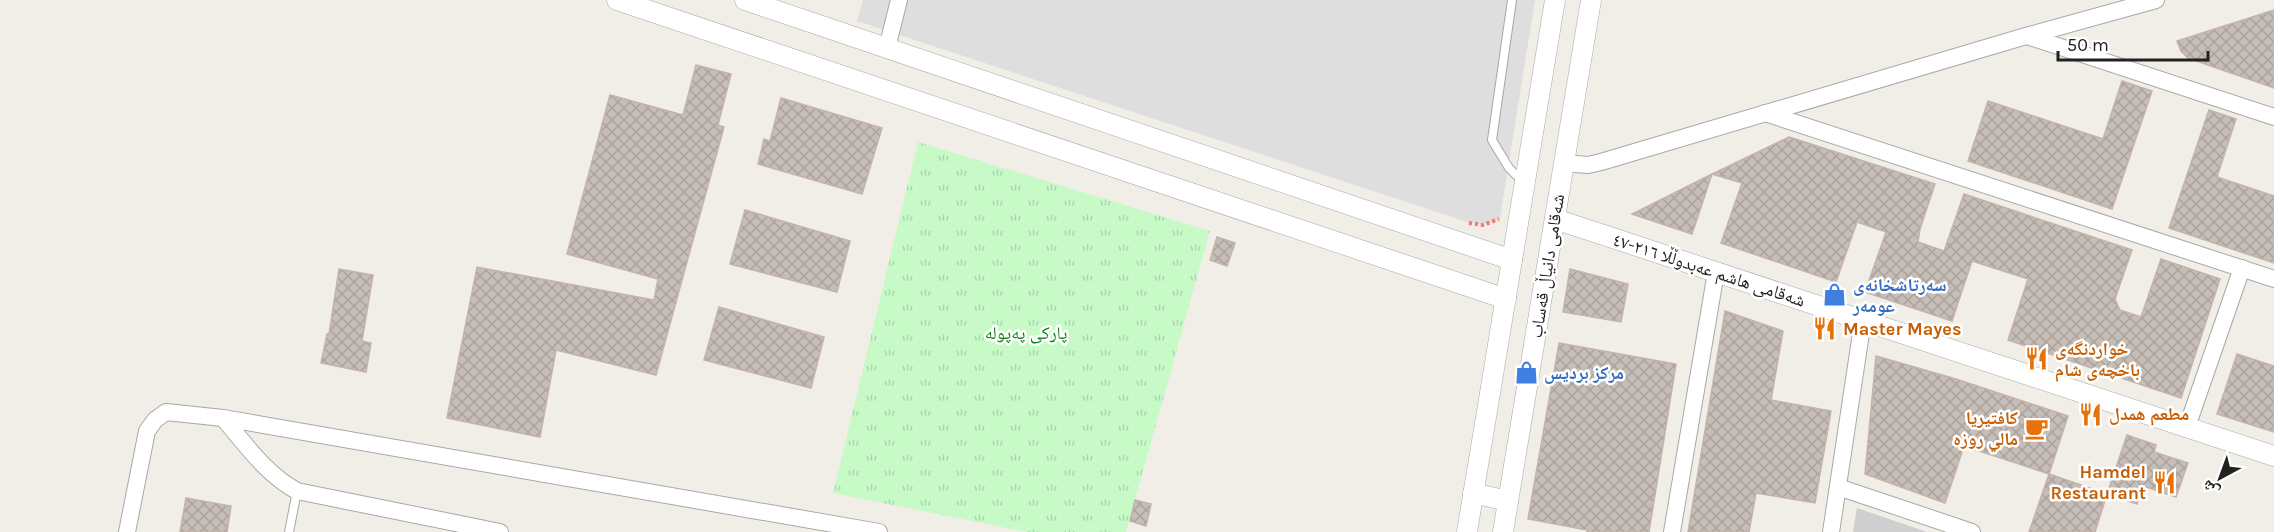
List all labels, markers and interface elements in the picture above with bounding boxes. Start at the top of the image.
scale bar [2058,24,2208,62]
text: 50 m [2067,34,2109,56]
street label: شەقامی دانیاڵ قەساب [1525,192,1569,340]
street label: شەقامی هاشم عەبدوڵڵا ٢١٦-٤٧ [1610,228,1808,312]
place label: سەرتاشخانەی عومەر [1852,274,1947,317]
shop icon: سەرتاشخانەی عومەر [1822,282,1848,308]
restaurant icon: Master Mayes [1812,316,1838,342]
place label: Master Mayes [1843,318,1961,340]
park label: پارکی پەپولە [985,322,1067,344]
place label: خواردنگەی باخچەی شام [2055,338,2140,382]
restaurant icon: خواردنگەی باخچەی شام [2024,346,2050,372]
shop icon: مرکز بردیس [1513,360,1539,386]
place label: مرکز بردیس [1544,362,1624,384]
restaurant icon: مطعم همدل [2078,401,2104,427]
place label: مطعم همدل [2109,403,2189,426]
place label: كافتيريا مالي روزه [1953,407,2018,453]
cafe icon: كافتيريا مالي روزه [2023,415,2049,441]
north arrow [2190,448,2250,508]
place label: Hamdel Restaurant [2051,461,2146,504]
restaurant icon: Hamdel Restaurant [2151,469,2177,495]
text: ش [2198,476,2223,502]

